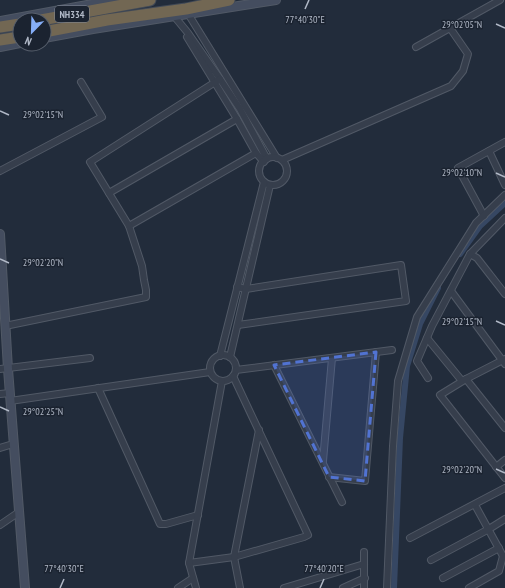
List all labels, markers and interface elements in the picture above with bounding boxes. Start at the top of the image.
road number: NH334 [55,6,89,22]
north arrow [12,12,52,52]
text: 77°40'30"E [285,13,325,26]
text: 29°02'05"N [442,18,482,31]
text: N [23,34,34,49]
text: 29°02'15"N [23,108,63,121]
text: 29°02'10"N [442,166,482,179]
text: 29°02'20"N [23,256,63,269]
text: 29°02'15"N [442,315,482,328]
text: 29°02'25"N [23,405,63,418]
text: 29°02'20"N [442,463,482,476]
text: 77°40'30"E [44,562,84,575]
text: 77°40'20"E [304,562,344,575]

